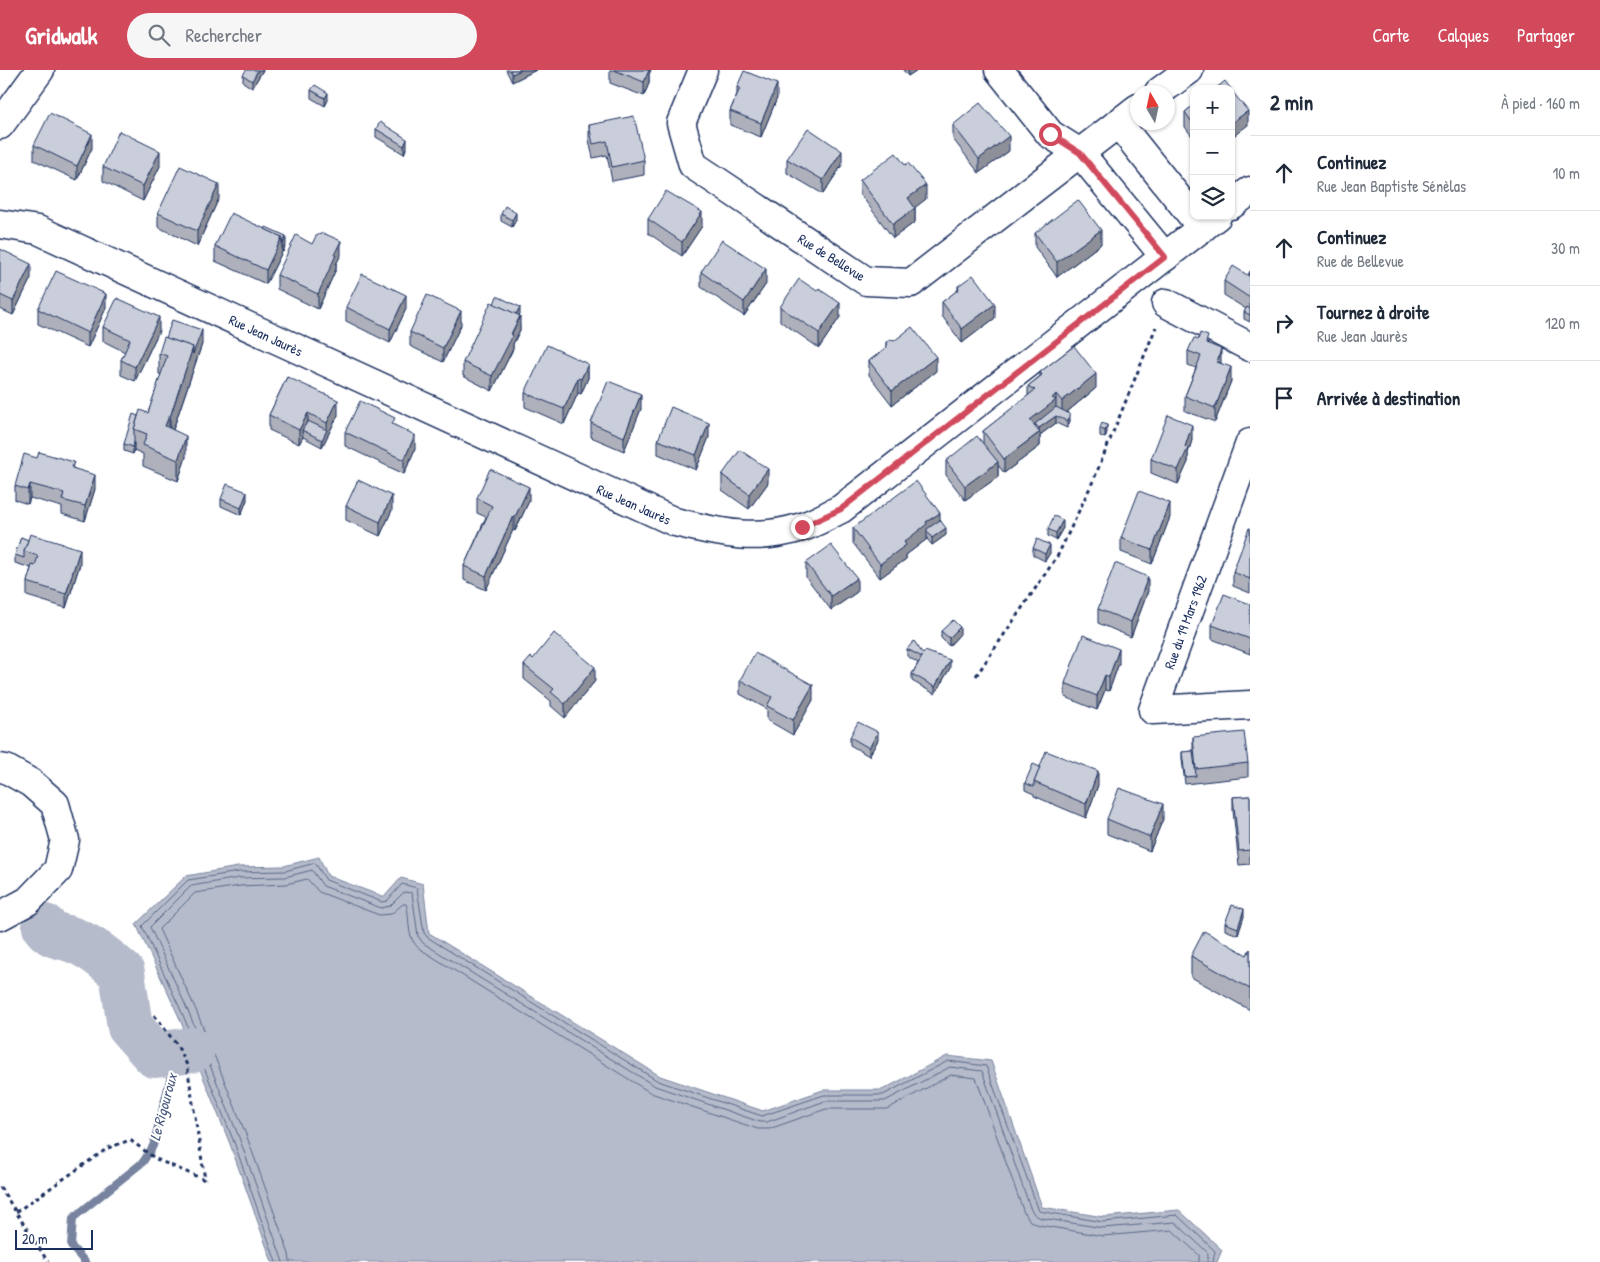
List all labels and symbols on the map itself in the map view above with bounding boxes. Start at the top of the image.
north arrow [1130,85,1175,130]
route start [1039,123,1062,146]
street label: Rue de Bellevue [795,229,870,285]
street label: Rue Jean Jaurès [226,310,306,360]
street label: Rue Jean Jaurès [594,479,674,529]
route end [791,516,814,539]
street label: Rue du 19 Mars 1962 [1159,572,1211,672]
water label: Le Rigouroux [144,1070,182,1143]
scale bar [15,1227,92,1250]

